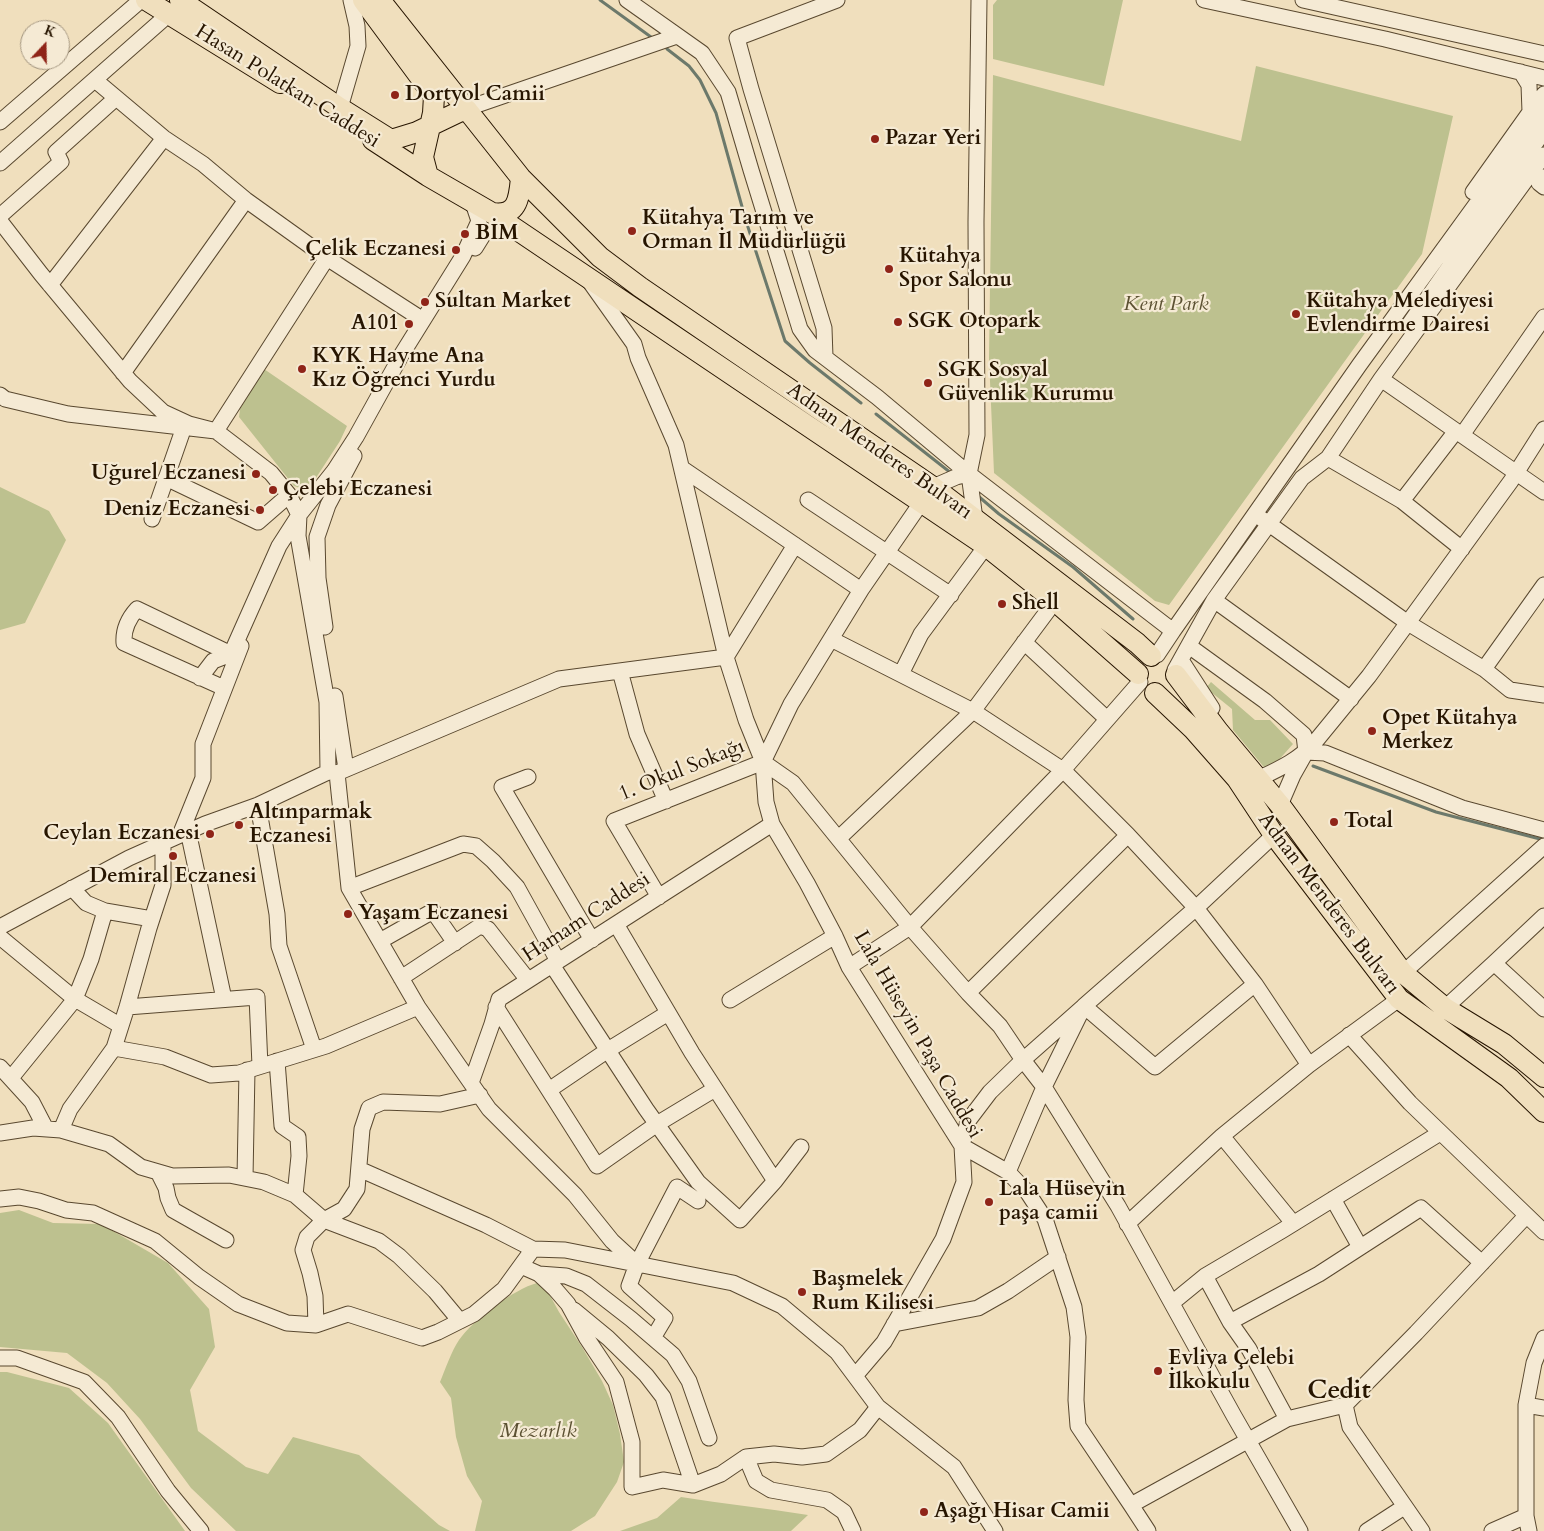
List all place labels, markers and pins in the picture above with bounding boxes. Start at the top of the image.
place label: Dortyol Camii [405,82,545,108]
marker: Dortyol Camii [389,89,401,101]
place label: Pazar Yeri [885,126,981,152]
marker: Pazar Yeri [869,133,881,145]
place label: Kütahya Tarım ve Orman İl Müdürlüğü [642,206,847,256]
place label: BİM [475,221,519,247]
marker: Kütahya Tarım ve Orman İl Müdürlüğü [626,225,638,237]
marker: BİM [459,228,471,240]
place label: Çelik Eczanesi [305,237,446,263]
marker: Çelik Eczanesi [450,244,462,256]
place label: Kütahya Spor Salonu [899,244,1012,294]
marker: Kütahya Spor Salonu [883,263,895,275]
place label: Sultan Market [435,289,571,315]
place label: Kütahya Melediyesi Evlendirme Dairesi [1306,289,1494,339]
marker: Sultan Market [419,296,431,308]
marker: Kütahya Melediyesi Evlendirme Dairesi [1290,308,1302,320]
place label: SGK Otopark [908,309,1041,335]
place label: A101 [351,311,399,337]
marker: SGK Otopark [892,316,904,328]
marker: A101 [403,318,415,330]
place label: KYK Hayme Ana Kız Öğrenci Yurdu [312,344,496,394]
place label: SGK Sosyal Güvenlik Kurumu [938,358,1114,408]
marker: KYK Hayme Ana Kız Öğrenci Yurdu [296,363,308,375]
marker: SGK Sosyal Güvenlik Kurumu [922,377,934,389]
place label: Uğurel Eczanesi [91,461,246,487]
marker: Uğurel Eczanesi [250,468,262,480]
place label: Çelebi Eczanesi [283,477,432,503]
marker: Çelebi Eczanesi [267,484,279,496]
place label: Deniz Eczanesi [104,497,250,523]
marker: Deniz Eczanesi [254,504,266,516]
place label: Shell [1012,591,1059,617]
marker: Shell [996,598,1008,610]
place label: Opet Kütahya Merkez [1382,706,1517,756]
marker: Opet Kütahya Merkez [1366,725,1378,737]
place label: Altınparmak Eczanesi [249,800,372,850]
place label: Total [1344,809,1393,835]
marker: Total [1328,816,1340,828]
marker: Altınparmak Eczanesi [233,819,245,831]
place label: Ceylan Eczanesi [43,821,200,847]
marker: Ceylan Eczanesi [204,828,216,840]
marker: Demiral Eczanesi [167,850,179,862]
place label: Demiral Eczanesi [89,864,257,890]
place label: Yaşam Eczanesi [358,901,509,927]
marker: Yaşam Eczanesi [342,908,354,920]
place label: Lala Hüseyin paşa camii [999,1177,1126,1227]
marker: Lala Hüseyin paşa camii [983,1196,995,1208]
place label: Başmelek Rum Kilisesi [812,1267,934,1317]
marker: Başmelek Rum Kilisesi [796,1286,808,1298]
place label: Evliya Çelebi İlkokulu [1168,1346,1294,1396]
marker: Evliya Çelebi İlkokulu [1152,1365,1164,1377]
place label: Aşağı Hisar Camii [934,1499,1110,1525]
marker: Aşağı Hisar Camii [918,1506,930,1518]

